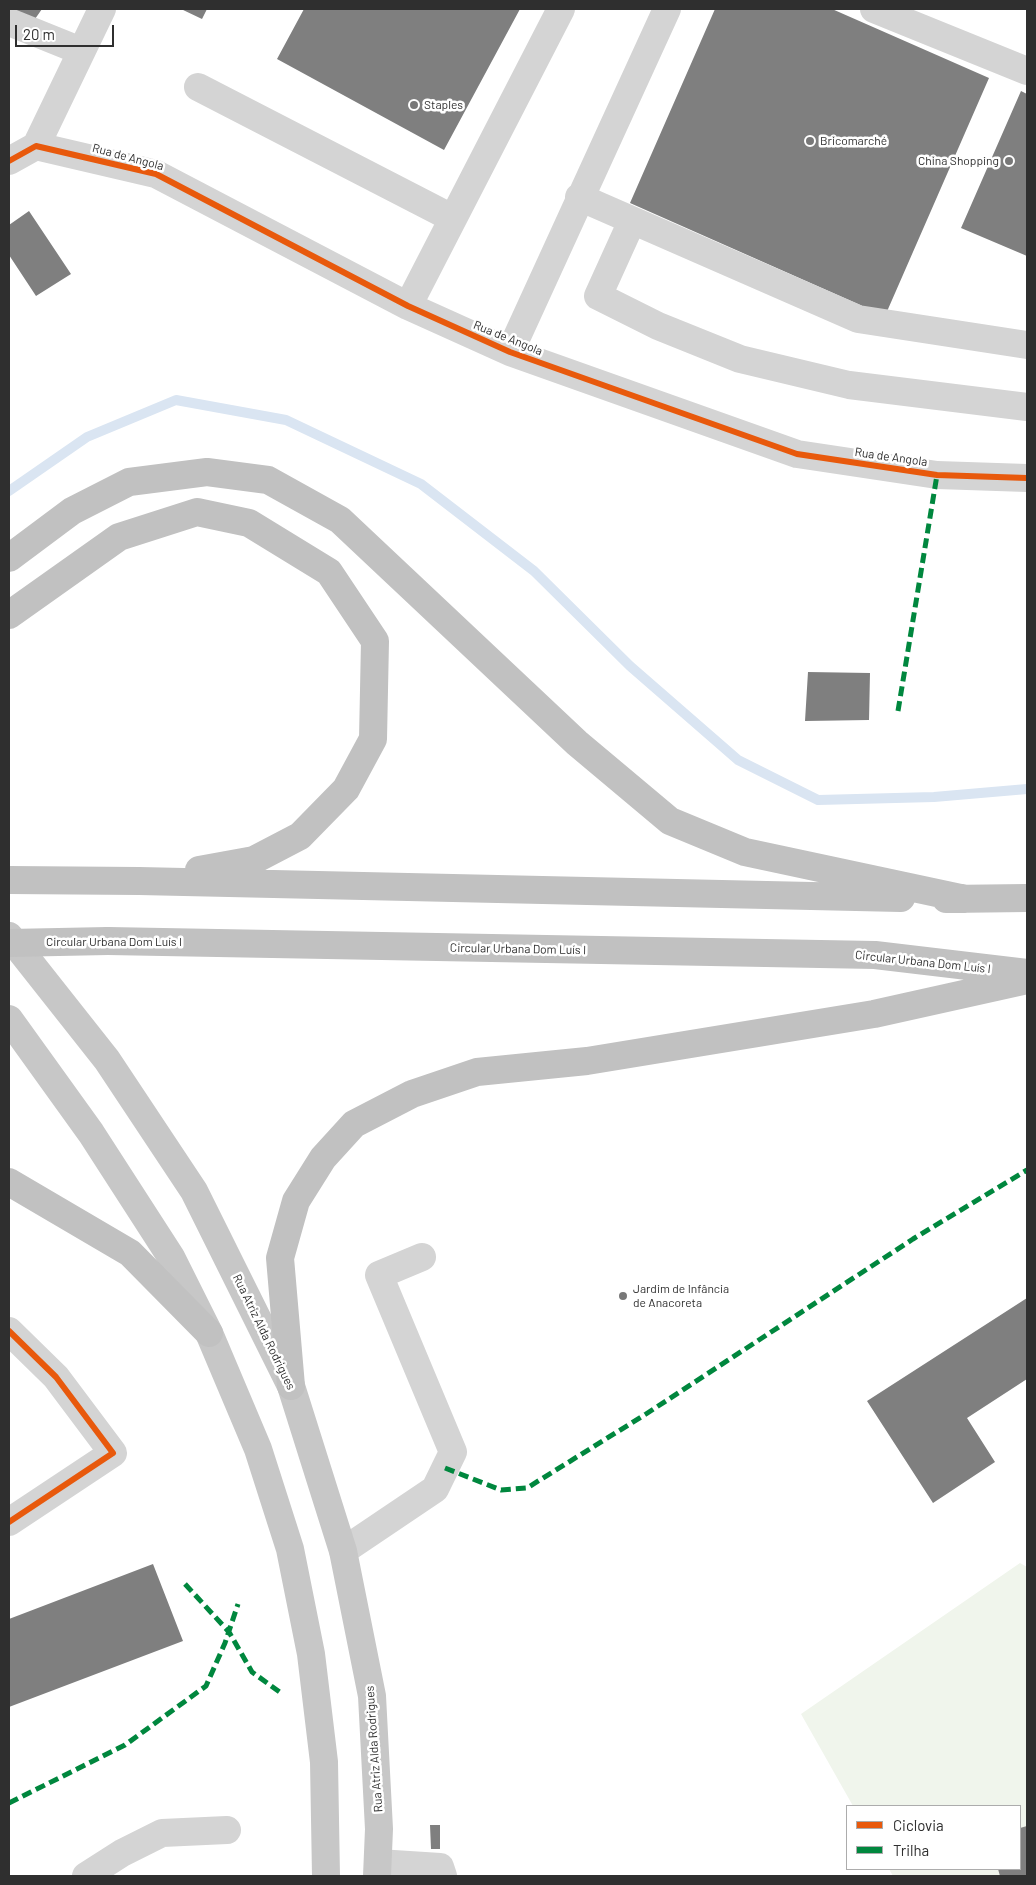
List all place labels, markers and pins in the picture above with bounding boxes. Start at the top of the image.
place label: Staples [424,98,463,112]
marker: Staples [408,99,420,111]
place label: Bricomarché [820,134,887,148]
marker: Bricomarché [804,135,816,147]
place label: China Shopping [918,154,999,168]
marker: China Shopping [1003,155,1015,167]
place label: Jardim de Infância de Anacoreta [633,1282,729,1310]
marker: Jardim de Infância de Anacoreta [617,1290,629,1302]

